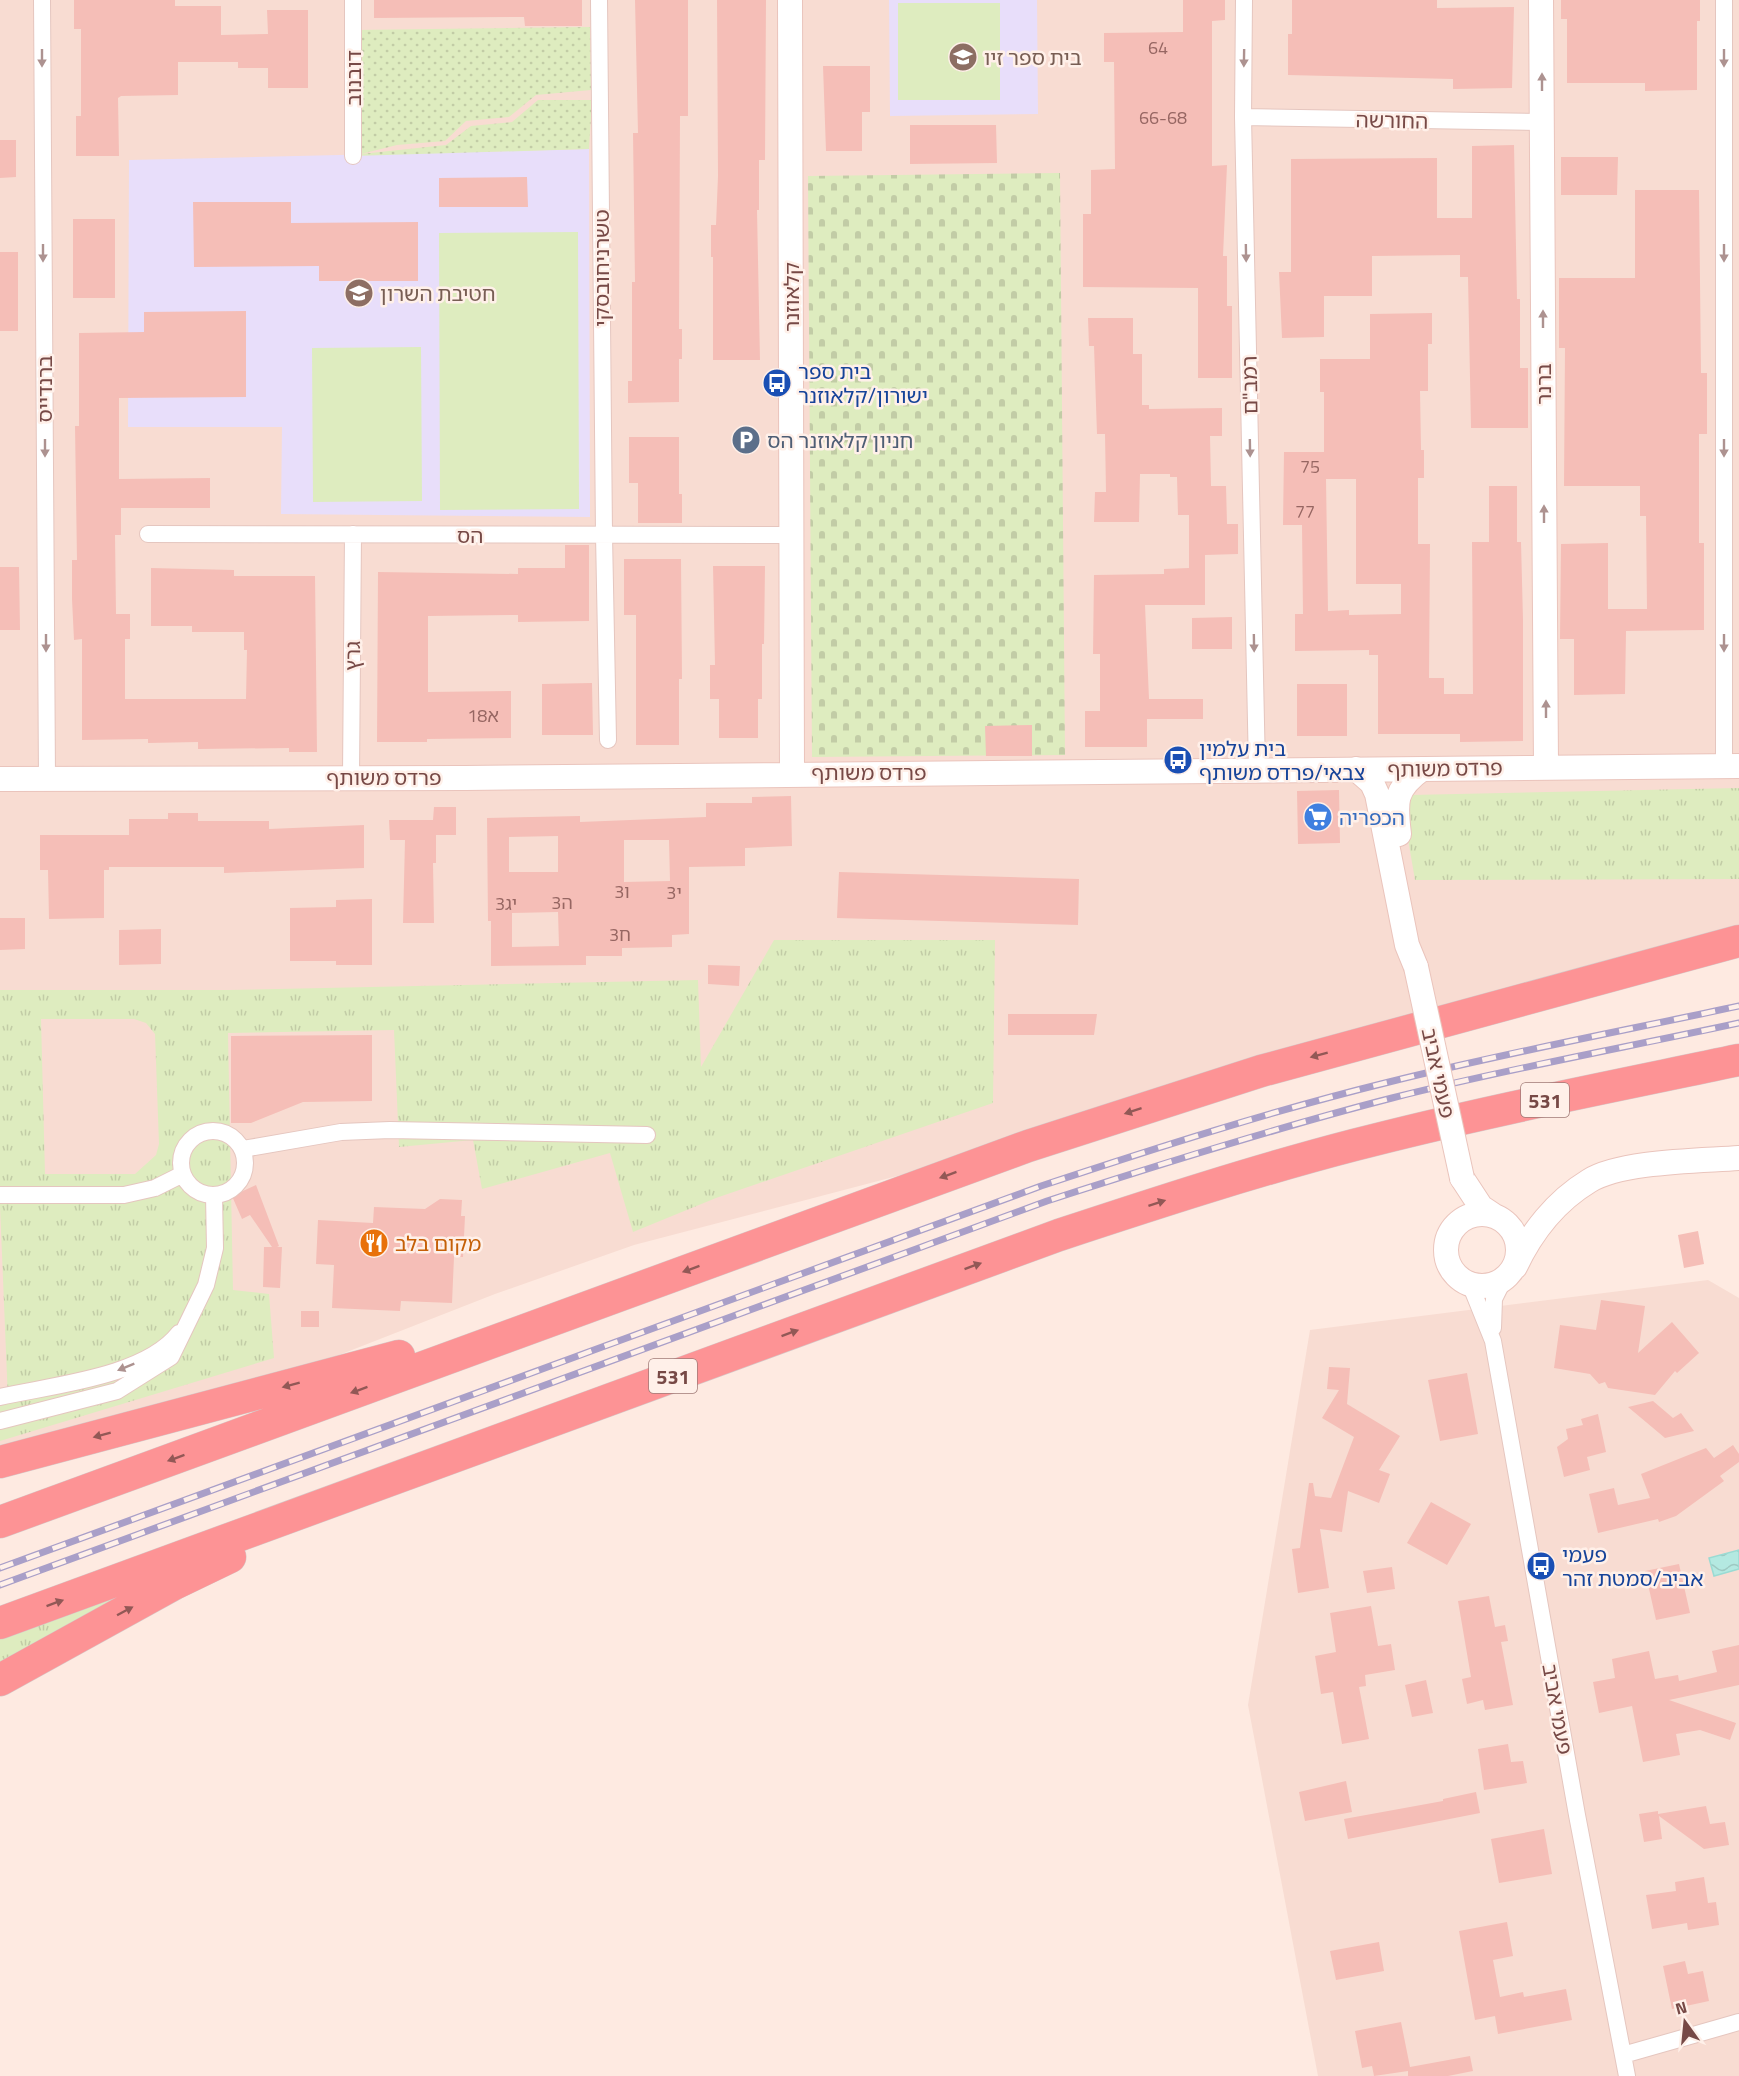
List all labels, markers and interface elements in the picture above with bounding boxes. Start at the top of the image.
house number: 64 [1148,34,1168,61]
school or university icon: בית ספר זיו [947,41,979,73]
place label: בית ספר זיו [984,41,1082,73]
one-way arrow [37,49,47,68]
one-way arrow [1239,49,1249,68]
one-way arrow [1719,49,1729,68]
street label: דובנוב [337,50,369,106]
one-way arrow [1537,72,1547,91]
street label: החורשה [1355,103,1429,137]
house number: 66-68 [1139,104,1187,131]
street label: טשרניחובסקי [585,209,617,327]
one-way arrow [39,244,48,263]
one-way arrow [1241,244,1251,263]
one-way arrow [1719,244,1729,263]
street label: קלאוזנר [775,262,807,332]
school or university icon: חטיבת השרון [343,277,375,309]
place label: חטיבת השרון [380,277,496,309]
one-way arrow [1538,309,1548,328]
street label: ברנדייס [28,355,60,423]
place label: בית ספר ישורון/קלאוזנר [798,355,928,411]
street label: רמב"ם [1232,355,1266,415]
street label: ברנר [1527,363,1559,405]
bus stop icon: בית ספר ישורון/קלאוזנר [761,367,793,399]
parking icon: חניון קלאוזנר הס [730,424,762,456]
place label: חניון קלאוזנר הס [767,424,914,456]
one-way arrow [40,439,50,458]
one-way arrow [1245,439,1255,458]
one-way arrow [1719,439,1729,458]
house number: 75 [1300,453,1320,480]
house number: 77 [1295,498,1315,525]
one-way arrow [1539,504,1549,523]
street label: הס [457,519,483,551]
one-way arrow [41,634,51,653]
one-way arrow [1249,634,1259,653]
one-way arrow [1719,634,1729,653]
street label: גרץ [336,641,368,671]
one-way arrow [1541,699,1550,718]
house number: 18א [467,702,499,729]
place label: בית עלמין צבאי/פרדס משותף [1199,732,1365,788]
bus stop icon: בית עלמין צבאי/פרדס משותף [1162,744,1194,776]
street label: פרדס משותף [1387,751,1503,785]
street label: פרדס משותף [811,756,927,788]
street label: פרדס משותף [326,761,442,793]
supermarket icon: הכפריה [1302,801,1334,833]
place label: הכפריה [1339,801,1405,833]
house number: 3ו [614,878,630,905]
house number: 3י [666,879,682,906]
house number: 3ה [551,889,573,916]
house number: 3יג [495,890,517,917]
house number: 3ח [609,921,631,948]
street label: פעמי אביב [1414,1025,1464,1121]
one-way arrow [1310,1050,1329,1060]
road number: 531 [1521,1083,1569,1117]
one-way arrow [1124,1107,1142,1117]
one-way arrow [939,1170,957,1180]
one-way arrow [1148,1197,1166,1207]
restaurant icon: מקום בלב [358,1227,390,1259]
place label: מקום בלב [395,1227,481,1259]
one-way arrow [964,1261,982,1271]
one-way arrow [681,1264,699,1274]
one-way arrow [781,1328,799,1337]
road number: 531 [649,1359,697,1393]
one-way arrow [117,1362,135,1372]
one-way arrow [282,1381,300,1390]
one-way arrow [349,1386,367,1396]
one-way arrow [93,1430,111,1440]
one-way arrow [166,1453,184,1463]
place label: פעמי אביב/סמטת זהר [1562,1538,1704,1594]
bus stop icon: פעמי אביב/סמטת זהר [1525,1550,1557,1582]
one-way arrow [46,1598,64,1607]
one-way arrow [117,1606,134,1616]
street label: פעמי אביב [1534,1661,1582,1757]
north arrow [1655,1992,1715,2052]
text: N [1673,1994,1690,2021]

